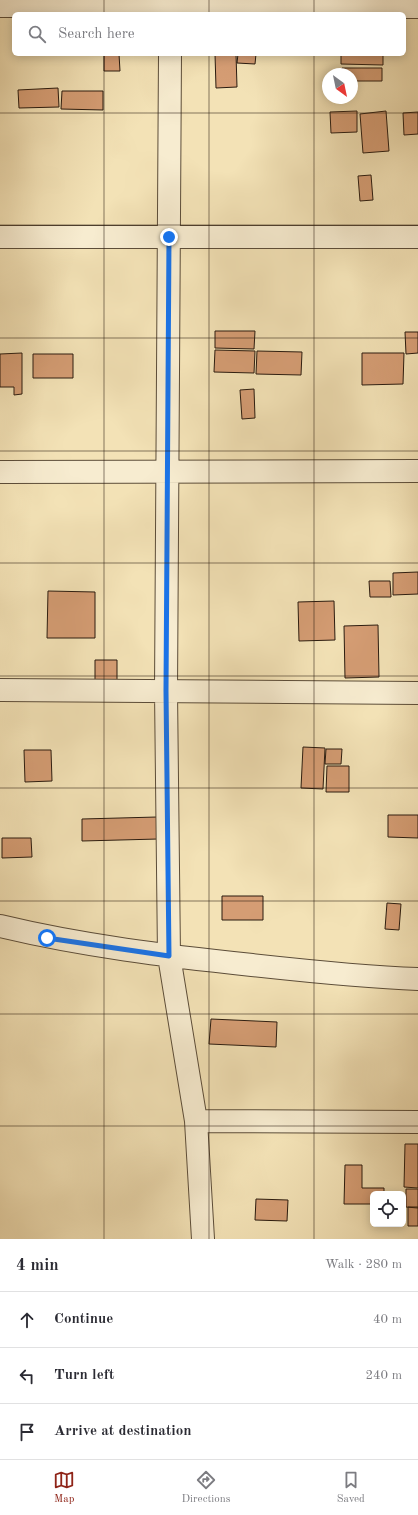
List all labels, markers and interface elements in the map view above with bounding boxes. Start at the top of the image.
search box [12,12,406,56]
icon: search [26,23,48,45]
text: Search here [58,27,135,42]
north arrow [322,68,358,104]
route end [160,228,178,246]
route start [38,929,56,947]
map controls [370,1191,406,1227]
button: locate [370,1191,406,1227]
text: 4 min [16,1257,59,1274]
text: Walk · 280 m [325,1258,402,1271]
icon: ahead [16,1309,38,1331]
text: Continue [54,1312,113,1327]
text: 40 m [373,1313,402,1326]
icon: left [16,1365,38,1387]
text: Turn left [54,1368,114,1383]
text: 240 m [365,1369,402,1382]
icon: arrive [16,1421,38,1443]
text: Arrive at destination [54,1424,192,1439]
tab: Map [53,1469,75,1507]
tab: Directions [182,1469,230,1507]
tab: Saved [337,1469,365,1507]

